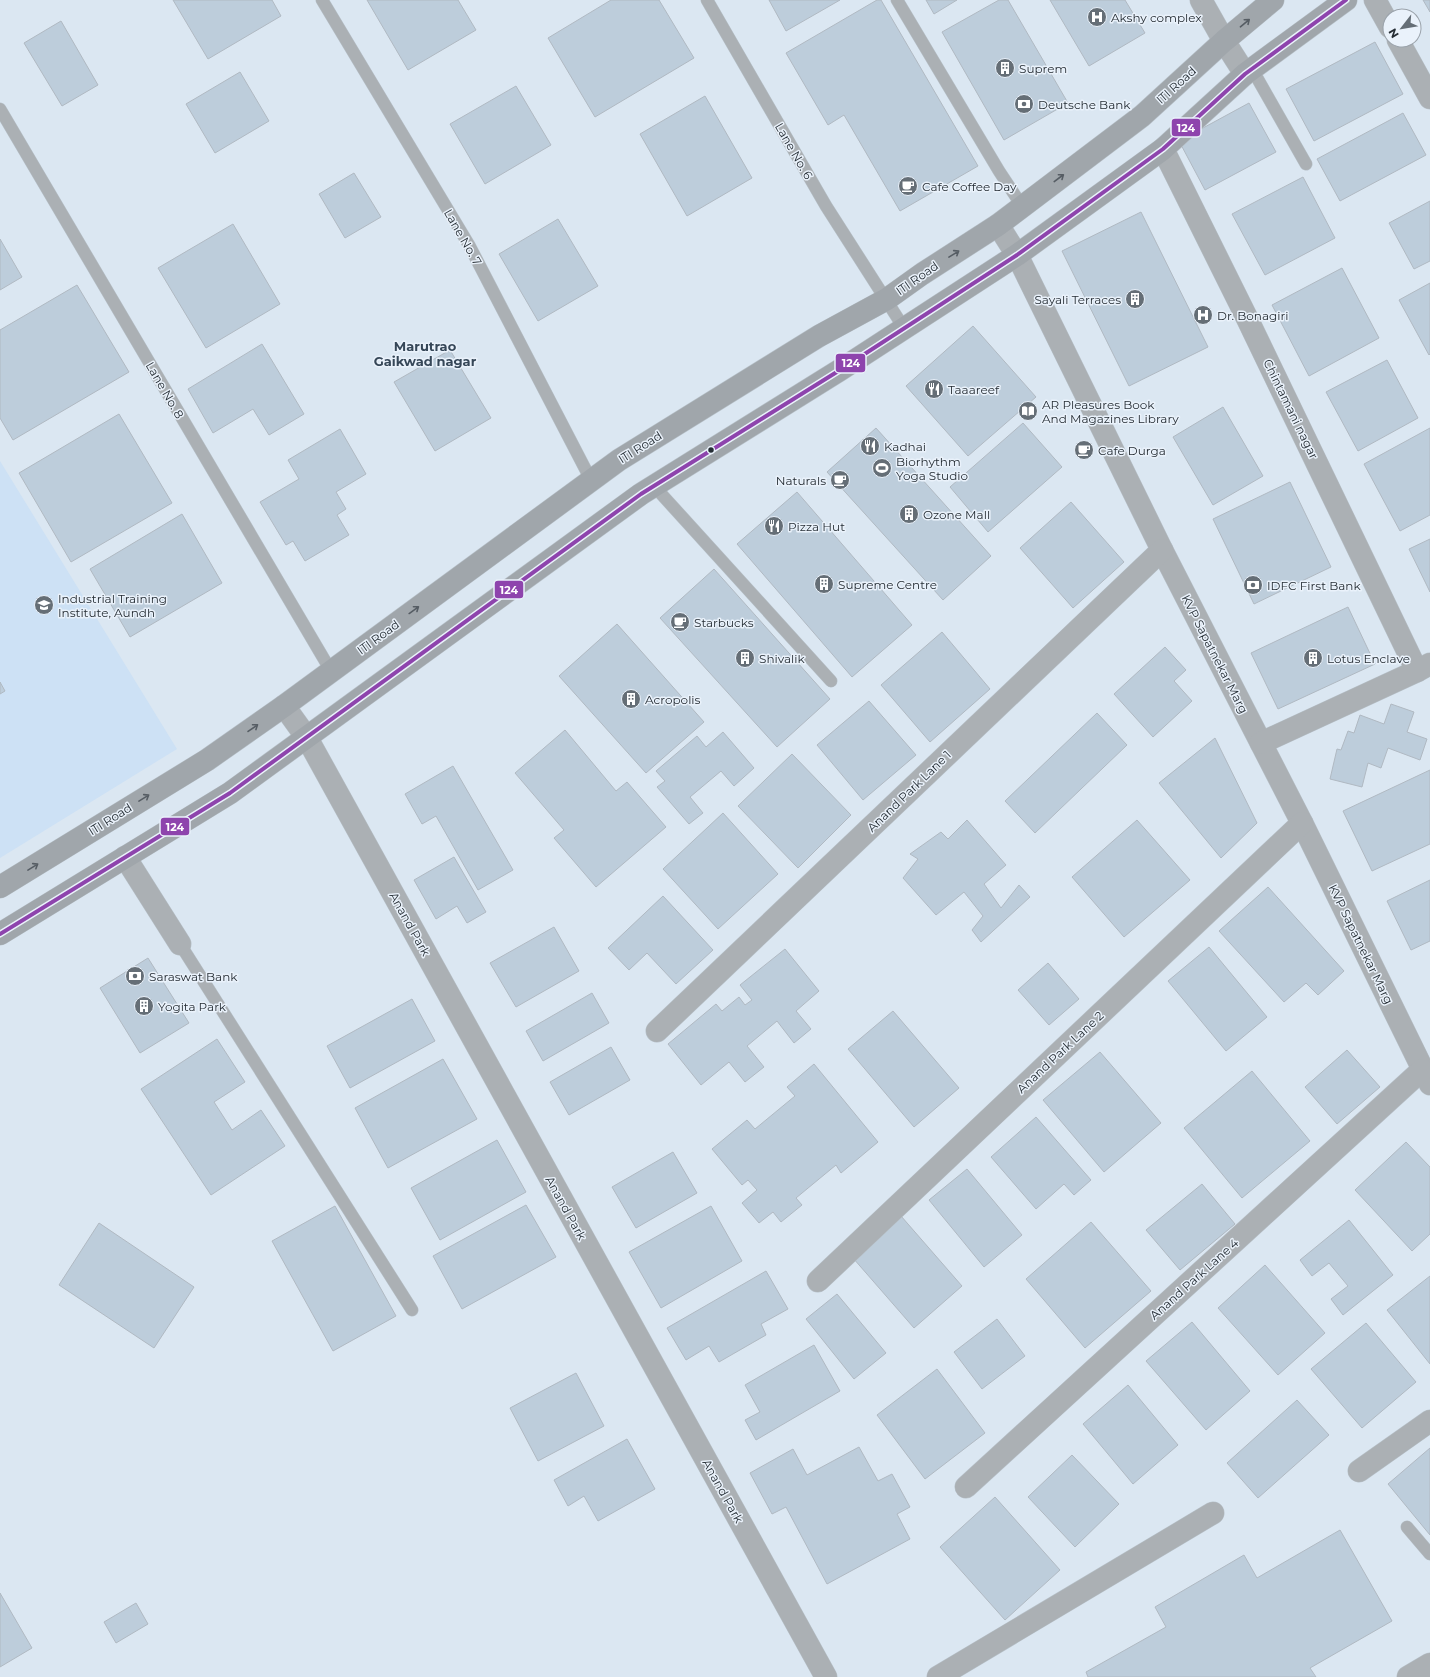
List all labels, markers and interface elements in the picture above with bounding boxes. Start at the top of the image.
hospital icon: Akshy complex [1086,6,1108,28]
north arrow [1382,8,1422,48]
place label: Akshy complex [1111,10,1202,25]
one-way arrow [1240,19,1251,28]
text: N [1385,26,1402,41]
building icon: Suprem [994,57,1016,79]
place label: Suprem [1019,61,1067,76]
street label: ITI Road [1153,63,1199,107]
bank icon: Deutsche Bank [1013,93,1035,115]
place label: Deutsche Bank [1038,97,1131,112]
line badge: 124 [1171,118,1201,137]
street label: Lane No. 6 [772,120,816,182]
text: 124 [1177,121,1196,135]
one-way arrow [1054,174,1065,182]
cafe icon: Cafe Coffee Day [897,175,919,197]
place label: Cafe Coffee Day [922,179,1017,194]
street label: Lane No. 7 [441,206,485,268]
one-way arrow [948,249,960,257]
street label: ITI Road [893,258,941,298]
building icon: Sayali Terraces [1124,288,1146,310]
place label: Sayali Terraces [1034,292,1121,307]
hospital icon: Dr. Bonagiri [1192,304,1214,326]
place label: Dr. Bonagiri [1217,308,1288,323]
district label: Marutrao Gaikwad nagar [374,338,477,369]
line badge: 124 [835,353,866,373]
text: 124 [842,356,861,370]
street label: Chintamani nagar [1260,357,1322,462]
street label: Lane No. 8 [143,359,187,421]
restaurant icon: Taaareef [923,378,945,400]
place label: Taaareef [948,382,1000,397]
place label: AR Pleasures Book And Magazines Library [1042,397,1179,426]
library icon: AR Pleasures Book And Magazines Library [1017,400,1039,422]
street label: ITI Road [615,428,665,466]
restaurant icon: Kadhai [859,435,881,457]
place label: Kadhai [884,439,926,454]
cafe icon: Cafe Durga [1073,439,1095,461]
place label: Cafe Durga [1098,443,1166,458]
unlabelled marker [706,445,716,455]
place label: Biorhythm Yoga Studio [896,454,968,483]
sports icon: Biorhythm Yoga Studio [871,457,893,479]
cafe icon: Naturals [829,469,851,491]
place label: Naturals [776,473,826,488]
building icon: Ozone Mall [898,503,920,525]
place label: Ozone Mall [923,507,990,522]
restaurant icon: Pizza Hut [763,515,785,537]
place label: Pizza Hut [788,519,845,534]
building icon: Supreme Centre [813,573,835,595]
bank icon: IDFC First Bank [1242,574,1264,596]
place label: Supreme Centre [838,577,937,592]
place label: IDFC First Bank [1267,578,1361,593]
line badge: 124 [494,580,524,599]
text: 124 [500,583,519,597]
place label: Industrial Training Institute, Aundh [58,591,167,620]
street label: KVP Sapatnekar Marg [1178,592,1252,716]
school or university icon: Industrial Training Institute, Aundh [33,594,55,616]
one-way arrow [409,605,420,614]
cafe icon: Starbucks [669,611,691,633]
place label: Starbucks [694,615,754,630]
street label: ITI Road [354,617,402,657]
building icon: Shivalik [734,647,756,669]
building icon: Lotus Enclave [1302,647,1324,669]
place label: Shivalik [759,651,806,666]
place label: Lotus Enclave [1327,651,1410,666]
building icon: Acropolis [620,688,642,710]
place label: Acropolis [645,692,701,707]
one-way arrow [247,724,258,732]
street label: Anand Park Lane 1 [864,747,954,835]
one-way arrow [138,794,150,802]
street label: ITI Road [85,800,135,838]
line badge: 124 [160,817,190,836]
text: 124 [166,820,185,834]
one-way arrow [27,862,39,870]
street label: KVP Sapatnekar Marg [1325,882,1397,1006]
street label: Anand Park [386,889,434,959]
bank icon: Saraswat Bank [124,965,146,987]
place label: Saraswat Bank [149,969,238,984]
building icon: Yogita Park [133,995,155,1017]
place label: Yogita Park [158,999,227,1014]
street label: Anand Park Lane 2 [1013,1008,1107,1096]
street label: Anand Park [542,1173,590,1243]
street label: Anand Park Lane 4 [1147,1235,1242,1323]
street label: Anand Park [699,1456,747,1526]

